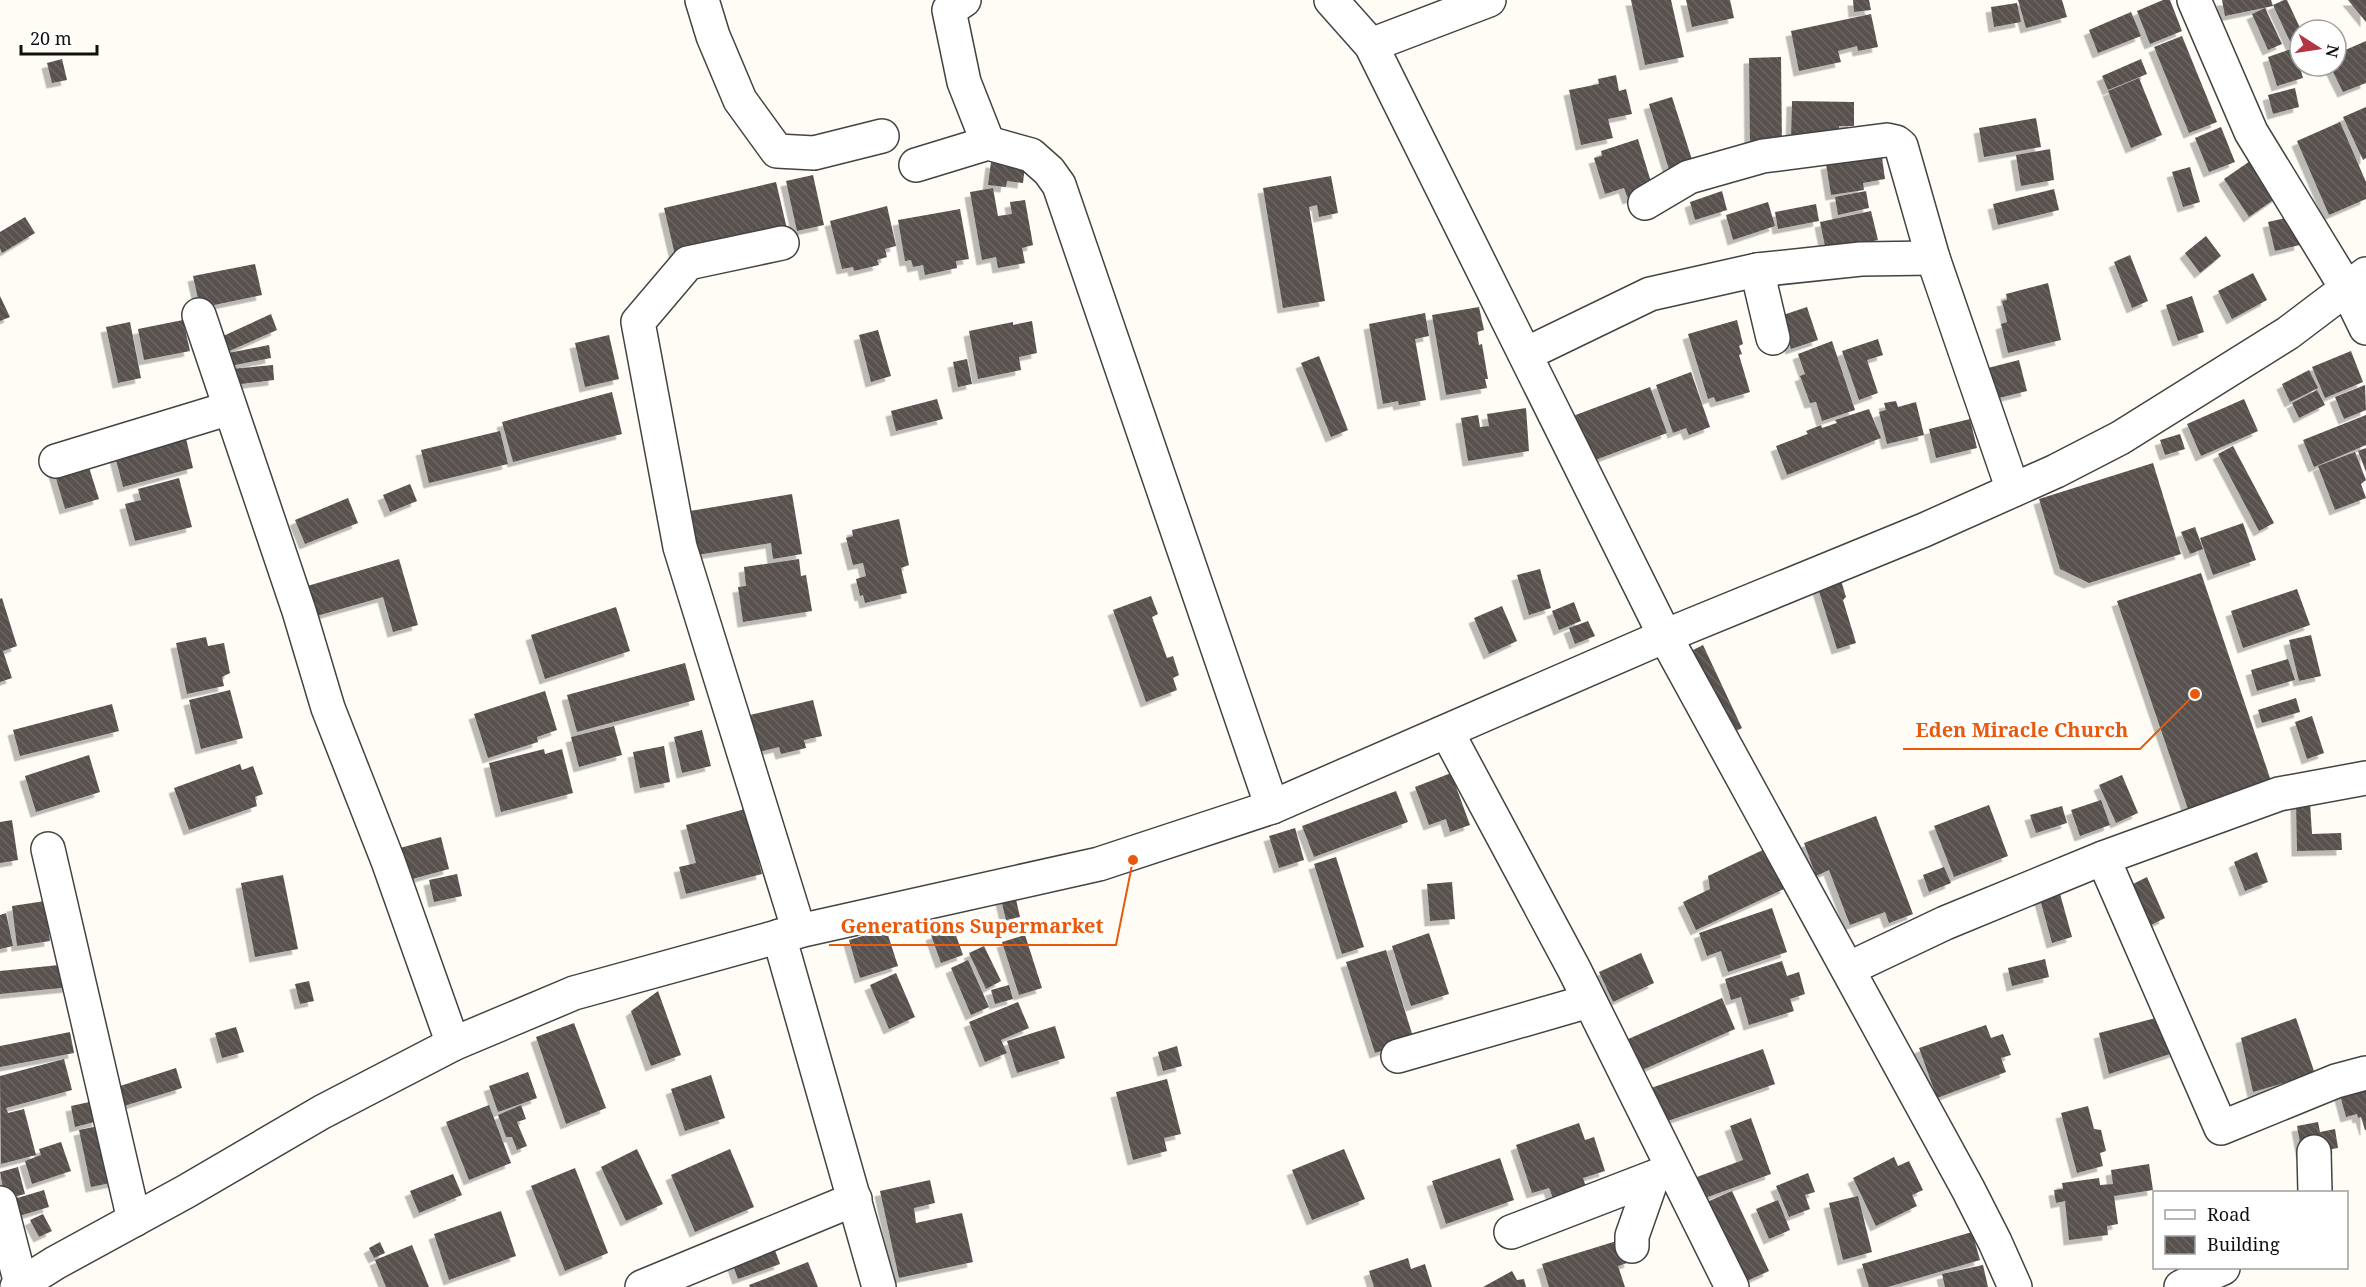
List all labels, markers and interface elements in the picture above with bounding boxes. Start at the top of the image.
scale bar [21,18,98,56]
north arrow [2288,18,2348,78]
text: 20 m [30,26,72,50]
text: N [2321,43,2345,60]
callout: Eden Miracle Church [1903,711,2140,749]
text: Eden Miracle Church [1916,716,2128,743]
callout: Generations Supermarket [829,907,1116,945]
text: Generations Supermarket [840,912,1104,939]
legend [2153,1191,2348,1269]
text: Road [2207,1202,2250,1226]
text: Building [2207,1232,2280,1256]

